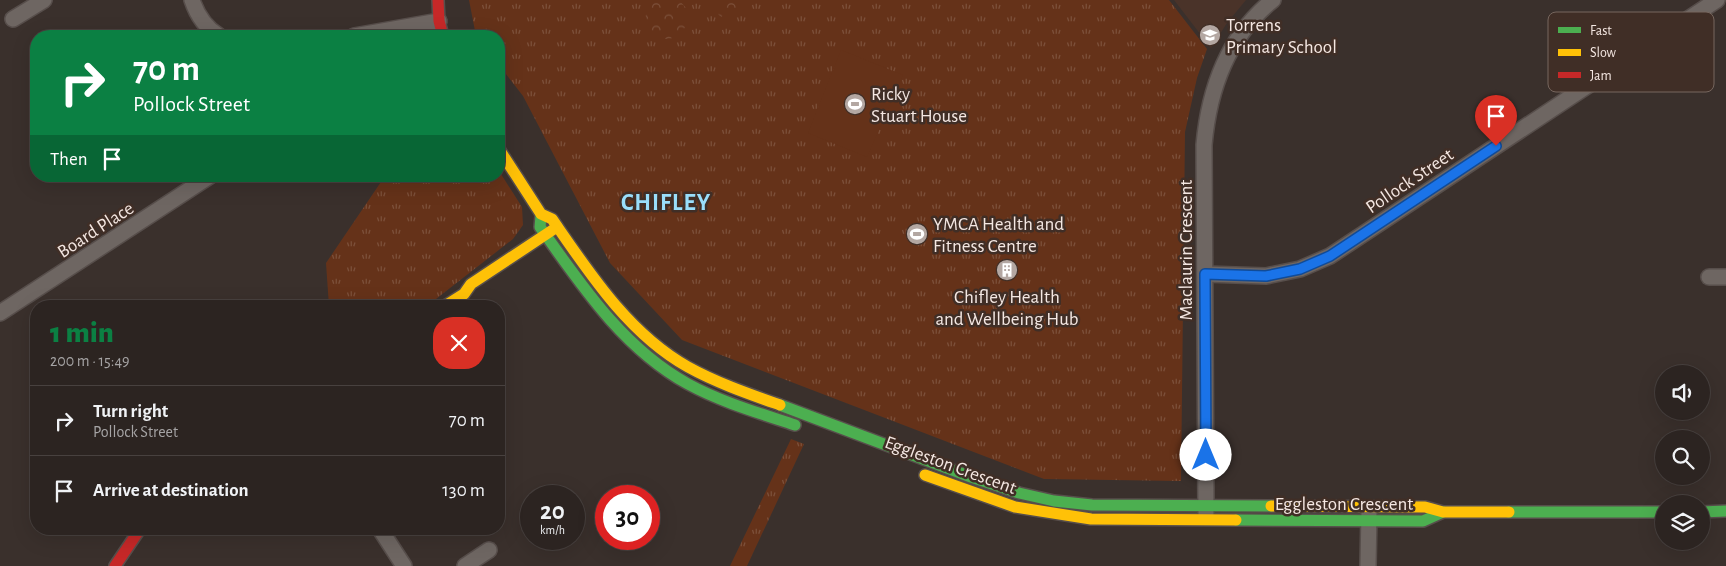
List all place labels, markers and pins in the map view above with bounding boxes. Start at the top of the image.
place label: Torrens Primary School [1226,16,1337,57]
school or university icon: Torrens Primary School [1198,23,1222,47]
place label: Ricky Stuart House [871,85,967,126]
sports icon: Ricky Stuart House [843,92,867,116]
pin [1475,95,1517,146]
place label: YMCA Health and Fitness Centre [933,215,1064,256]
sports icon: YMCA Health and Fitness Centre [905,222,929,246]
building icon: Chifley Health and Wellbeing Hub [995,258,1019,282]
place label: Chifley Health and Wellbeing Hub [935,288,1079,329]

